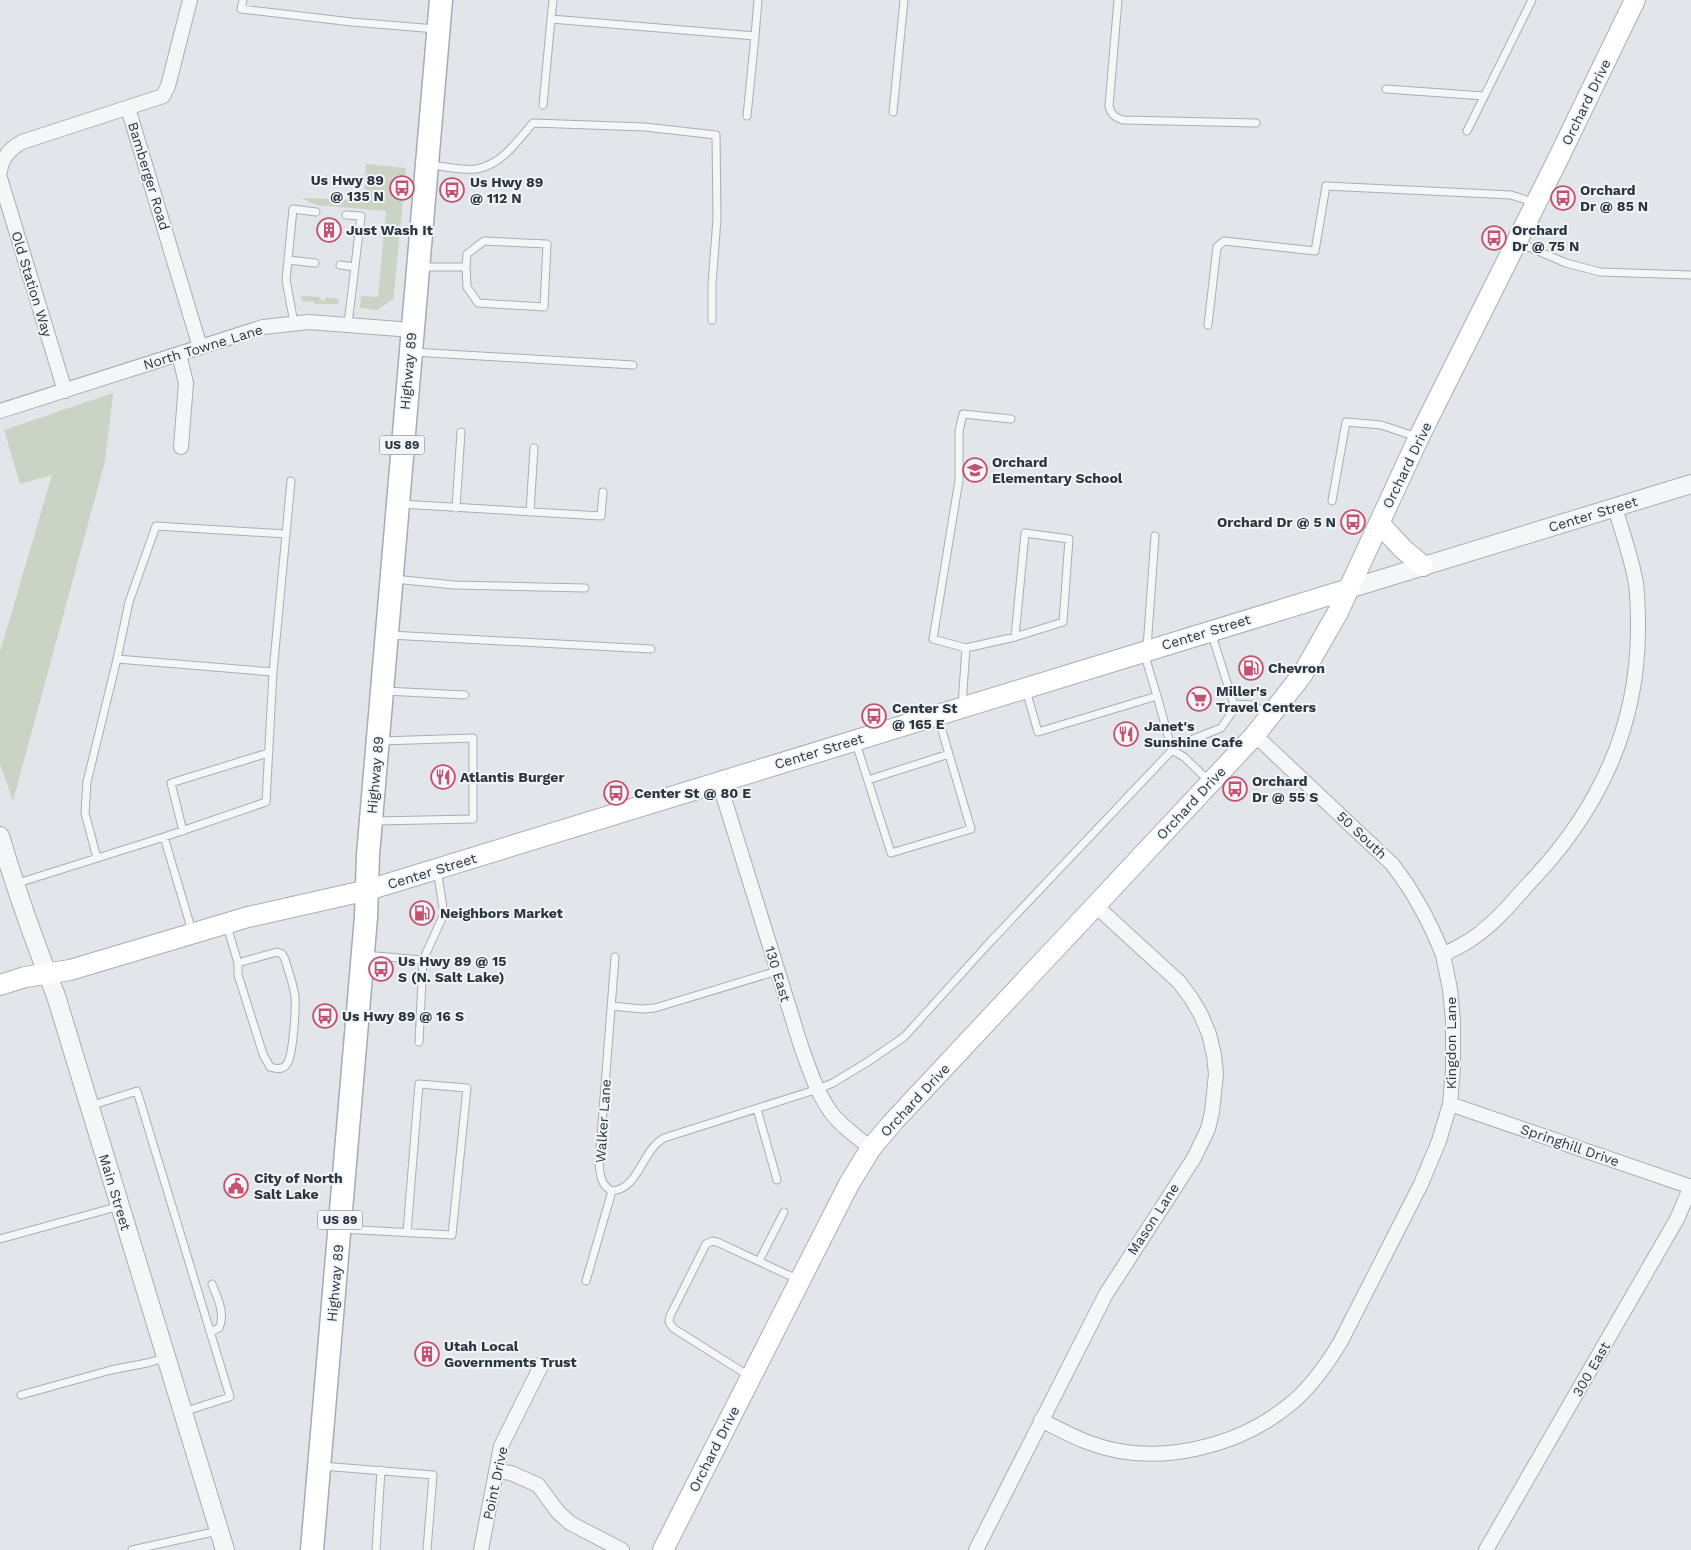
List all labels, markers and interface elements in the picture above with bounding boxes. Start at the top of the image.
street label: Orchard Drive [1558,56,1614,148]
street label: Bamberger Road [125,120,173,232]
place label: Us Hwy 89 @ 135 N [311,172,384,204]
place label: Us Hwy 89 @ 112 N [470,174,543,206]
bus stop icon: Us Hwy 89 @ 135 N [389,175,415,201]
bus stop icon: Us Hwy 89 @ 112 N [439,177,465,203]
place label: Orchard Dr @ 85 N [1580,182,1648,214]
bus stop icon: Orchard Dr @ 85 N [1550,185,1576,211]
building icon: Just Wash It [316,217,342,243]
place label: Just Wash It [346,222,433,238]
place label: Orchard Dr @ 75 N [1512,222,1579,254]
bus stop icon: Orchard Dr @ 75 N [1481,225,1507,251]
street label: Old Station Way [8,229,56,339]
street label: North Towne Lane [141,321,265,373]
street label: Highway 89 [397,331,419,411]
street label: Orchard Drive [1379,419,1435,511]
road number: US 89 [380,436,424,454]
place label: Orchard Elementary School [992,454,1123,486]
school or university icon: Orchard Elementary School [962,457,988,483]
street label: Center Street [1546,493,1640,535]
bus stop icon: Orchard Dr @ 5 N [1340,509,1366,535]
place label: Orchard Dr @ 5 N [1217,514,1336,530]
street label: Center Street [1159,611,1253,653]
fuel station icon: Chevron [1238,655,1264,681]
place label: Chevron [1268,660,1325,676]
place label: Miller's Travel Centers [1216,683,1317,715]
supermarket icon: Miller's Travel Centers [1186,686,1212,712]
place label: Center St @ 165 E [892,700,957,732]
bus stop icon: Center St @ 165 E [861,703,887,729]
place label: Janet's Sunshine Cafe [1144,718,1243,750]
restaurant icon: Janet's Sunshine Cafe [1113,721,1139,747]
street label: Center Street [772,730,866,772]
street label: Highway 89 [364,735,386,815]
street label: Orchard Drive [1153,763,1229,843]
restaurant icon: Atlantis Burger [430,764,456,790]
place label: Atlantis Burger [460,769,564,785]
place label: Orchard Dr @ 55 S [1252,773,1318,805]
bus stop icon: Orchard Dr @ 55 S [1222,776,1248,802]
bus stop icon: Center St @ 80 E [603,780,629,806]
place label: Center St @ 80 E [634,785,751,801]
street label: 50 South [1334,808,1390,862]
street label: Center Street [385,850,479,892]
fuel station icon: Neighbors Market [409,900,435,926]
place label: Neighbors Market [440,905,563,921]
street label: 130 East [762,944,794,1004]
place label: Us Hwy 89 @ 15 S (N. Salt Lake) [398,953,506,985]
bus stop icon: Us Hwy 89 @ 15 S (N. Salt Lake) [368,956,394,982]
street label: Kingdon Lane [1443,997,1459,1089]
bus stop icon: Us Hwy 89 @ 16 S [312,1003,338,1029]
place label: Us Hwy 89 @ 16 S [342,1008,464,1024]
street label: Orchard Drive [877,1060,953,1140]
street label: Walker Lane [592,1079,614,1163]
street label: Springhill Drive [1519,1121,1621,1169]
street label: Main Street [96,1152,134,1232]
place label: City of North Salt Lake [254,1170,343,1202]
public building icon: City of North Salt Lake [223,1173,249,1199]
street label: Mason Lane [1124,1180,1182,1258]
road number: US 89 [318,1210,362,1230]
street label: Highway 89 [324,1243,346,1323]
place label: Utah Local Governments Trust [444,1338,577,1370]
street label: 300 East [1569,1339,1613,1399]
building icon: Utah Local Governments Trust [414,1341,440,1367]
street label: Orchard Drive [685,1403,743,1495]
street label: Point Drive [479,1445,511,1521]

